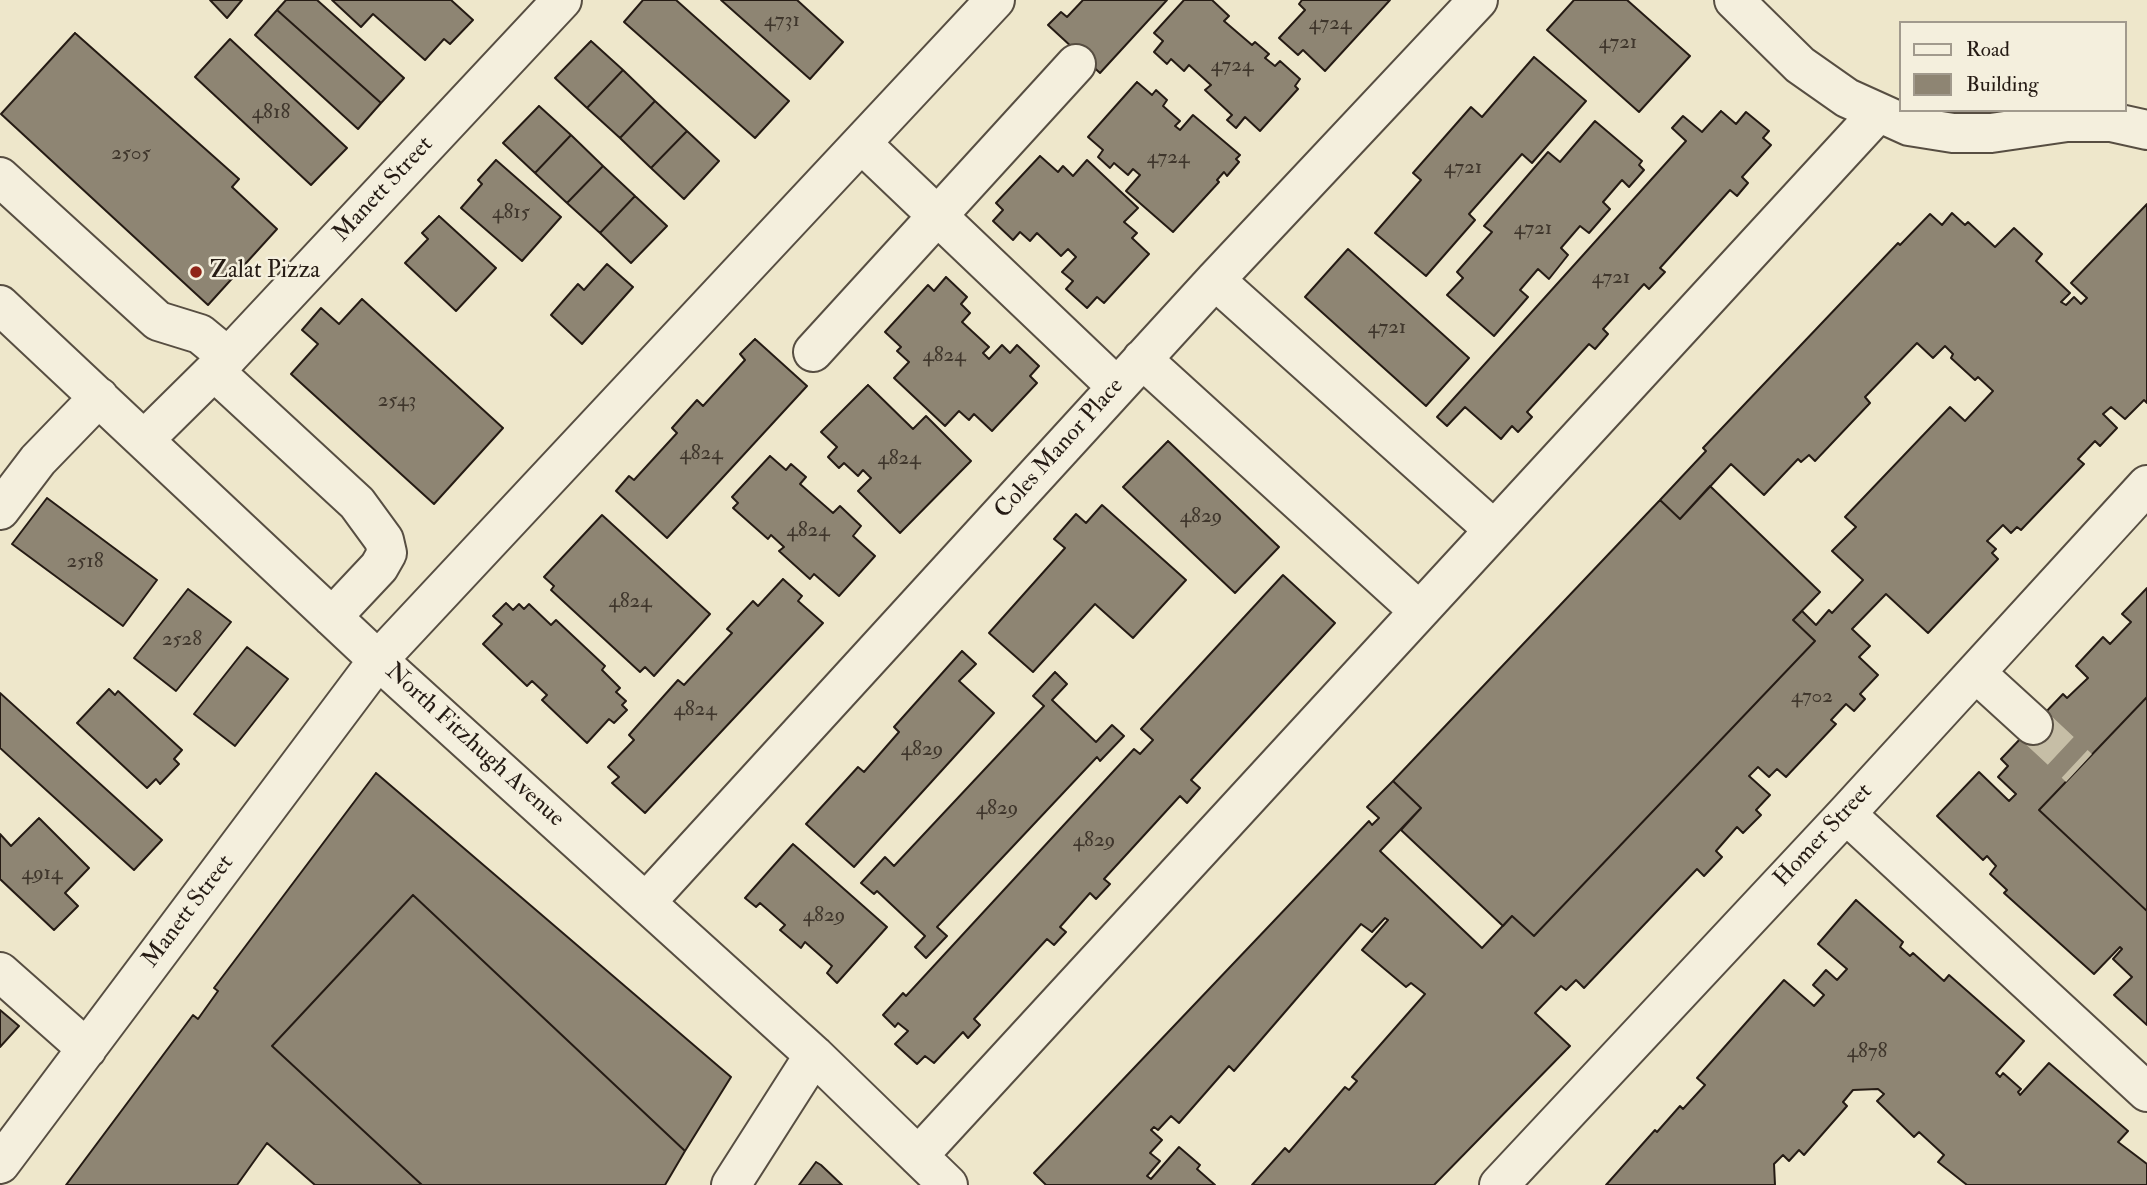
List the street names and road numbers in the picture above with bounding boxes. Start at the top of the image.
street label: Manett Street [328,131,440,249]
street label: Coles Manor Place [989,373,1131,525]
street label: North Fitzhugh Avenue [378,658,570,834]
street label: Homer Street [1769,778,1879,894]
street label: Manett Street [137,850,241,974]

